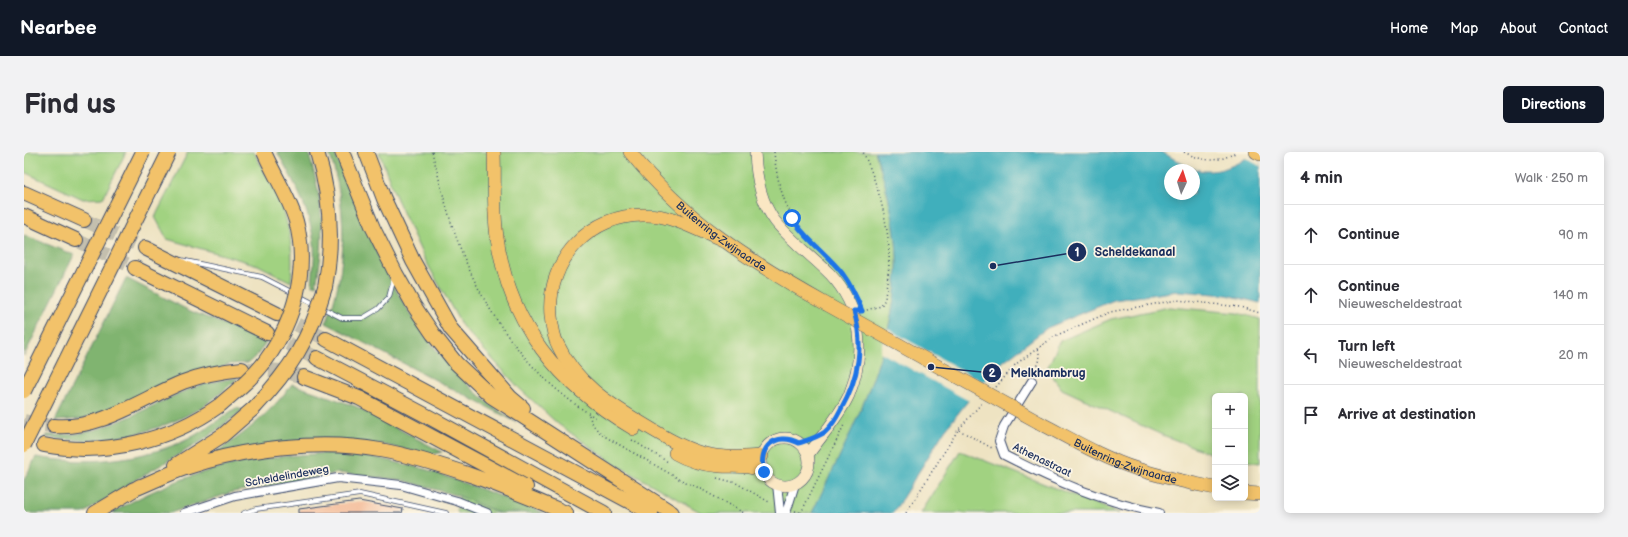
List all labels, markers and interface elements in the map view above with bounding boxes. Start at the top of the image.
text: Nearbee [20,17,97,40]
text: Home [1390,20,1428,37]
text: Map [1450,20,1478,37]
text: About [1500,20,1537,37]
text: Contact [1559,20,1608,37]
button: Directions [1503,86,1604,123]
text: Find us [24,88,116,121]
north arrow [1164,164,1200,200]
text: 4 min [1300,168,1343,188]
text: Walk · 250 m [1515,170,1588,186]
street label: Buitenring-Zwijnaarde [674,198,769,274]
route start [783,209,801,227]
icon: ahead [1300,224,1322,246]
text: Continue [1338,225,1400,244]
text: 90 m [1559,227,1588,243]
callout: Scheldekanaal [1067,240,1184,264]
text: 1 [1074,245,1080,260]
text: Scheldekanaal [1095,245,1175,260]
text: Continue [1338,277,1400,296]
icon: ahead [1300,284,1322,306]
text: 140 m [1553,287,1588,303]
text: Nieuwescheldestraat [1338,296,1462,312]
text: Turn left [1338,337,1395,356]
icon: left [1300,344,1322,366]
text: 20 m [1558,347,1588,363]
text: Nieuwescheldestraat [1338,356,1462,372]
callout: Melkhambrug [982,361,1094,385]
text: 2 [988,366,996,381]
text: Melkhambrug [1010,366,1086,381]
map controls [1212,393,1248,501]
button: + [1212,393,1248,429]
icon: arrive [1300,404,1322,426]
text: Arrive at destination [1338,405,1476,424]
button: − [1212,429,1248,465]
street label: Buitenring-Zwijnaarde [1072,436,1179,486]
street label: Athenastraat [1011,440,1074,480]
street label: Scheldelindeweg [244,462,330,490]
route end [755,463,773,481]
button: layers [1212,465,1248,501]

